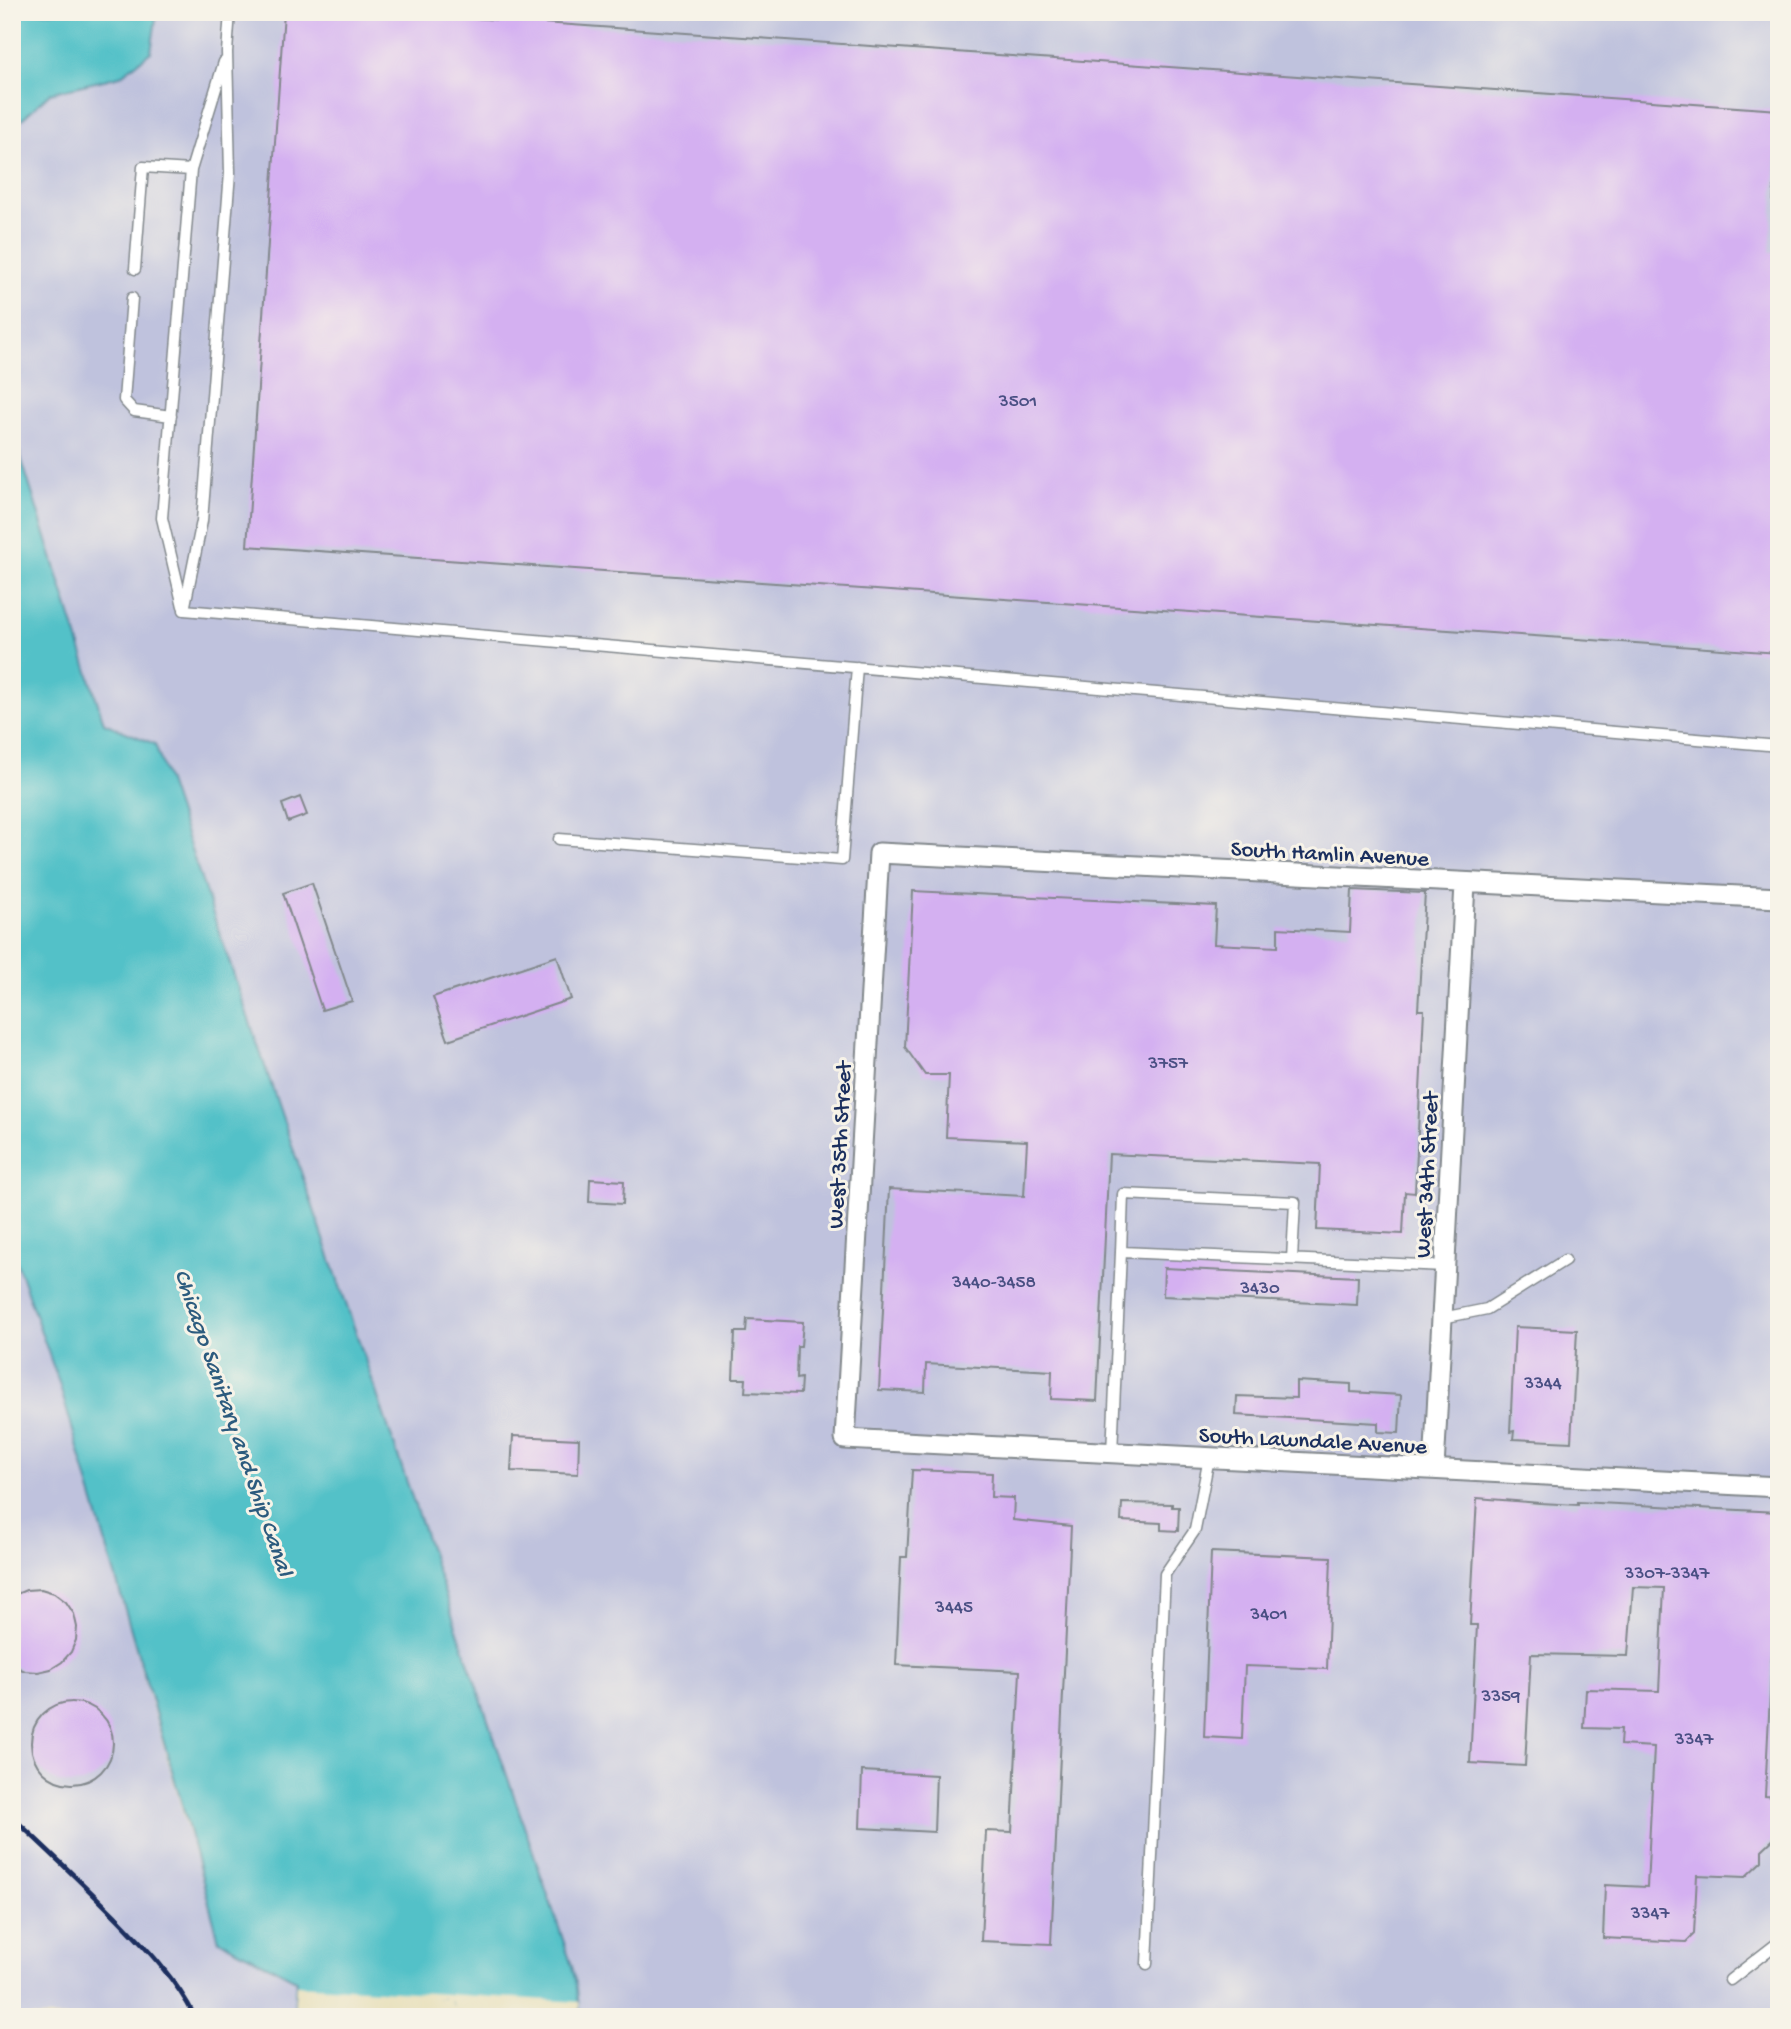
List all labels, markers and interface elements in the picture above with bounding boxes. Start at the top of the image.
house number: 3501 [998,391,1037,414]
street label: South Hamlin Avenue [1230,837,1431,874]
house number: 3757 [1147,1053,1189,1076]
street label: West 35th Street [824,1059,859,1229]
street label: West 34th Street [1411,1090,1446,1259]
water label: Chicago Sanitary and Ship Canal [166,1266,298,1582]
house number: 3440-3458 [951,1272,1036,1295]
house number: 3430 [1239,1278,1280,1301]
house number: 3344 [1523,1373,1562,1396]
street label: South Lawndale Avenue [1198,1423,1429,1462]
house number: 3307-3347 [1624,1563,1711,1586]
house number: 3445 [934,1597,973,1620]
house number: 3401 [1249,1604,1288,1627]
house number: 3359 [1480,1686,1521,1709]
house number: 3347 [1674,1729,1714,1752]
house number: 3347 [1630,1903,1670,1926]

